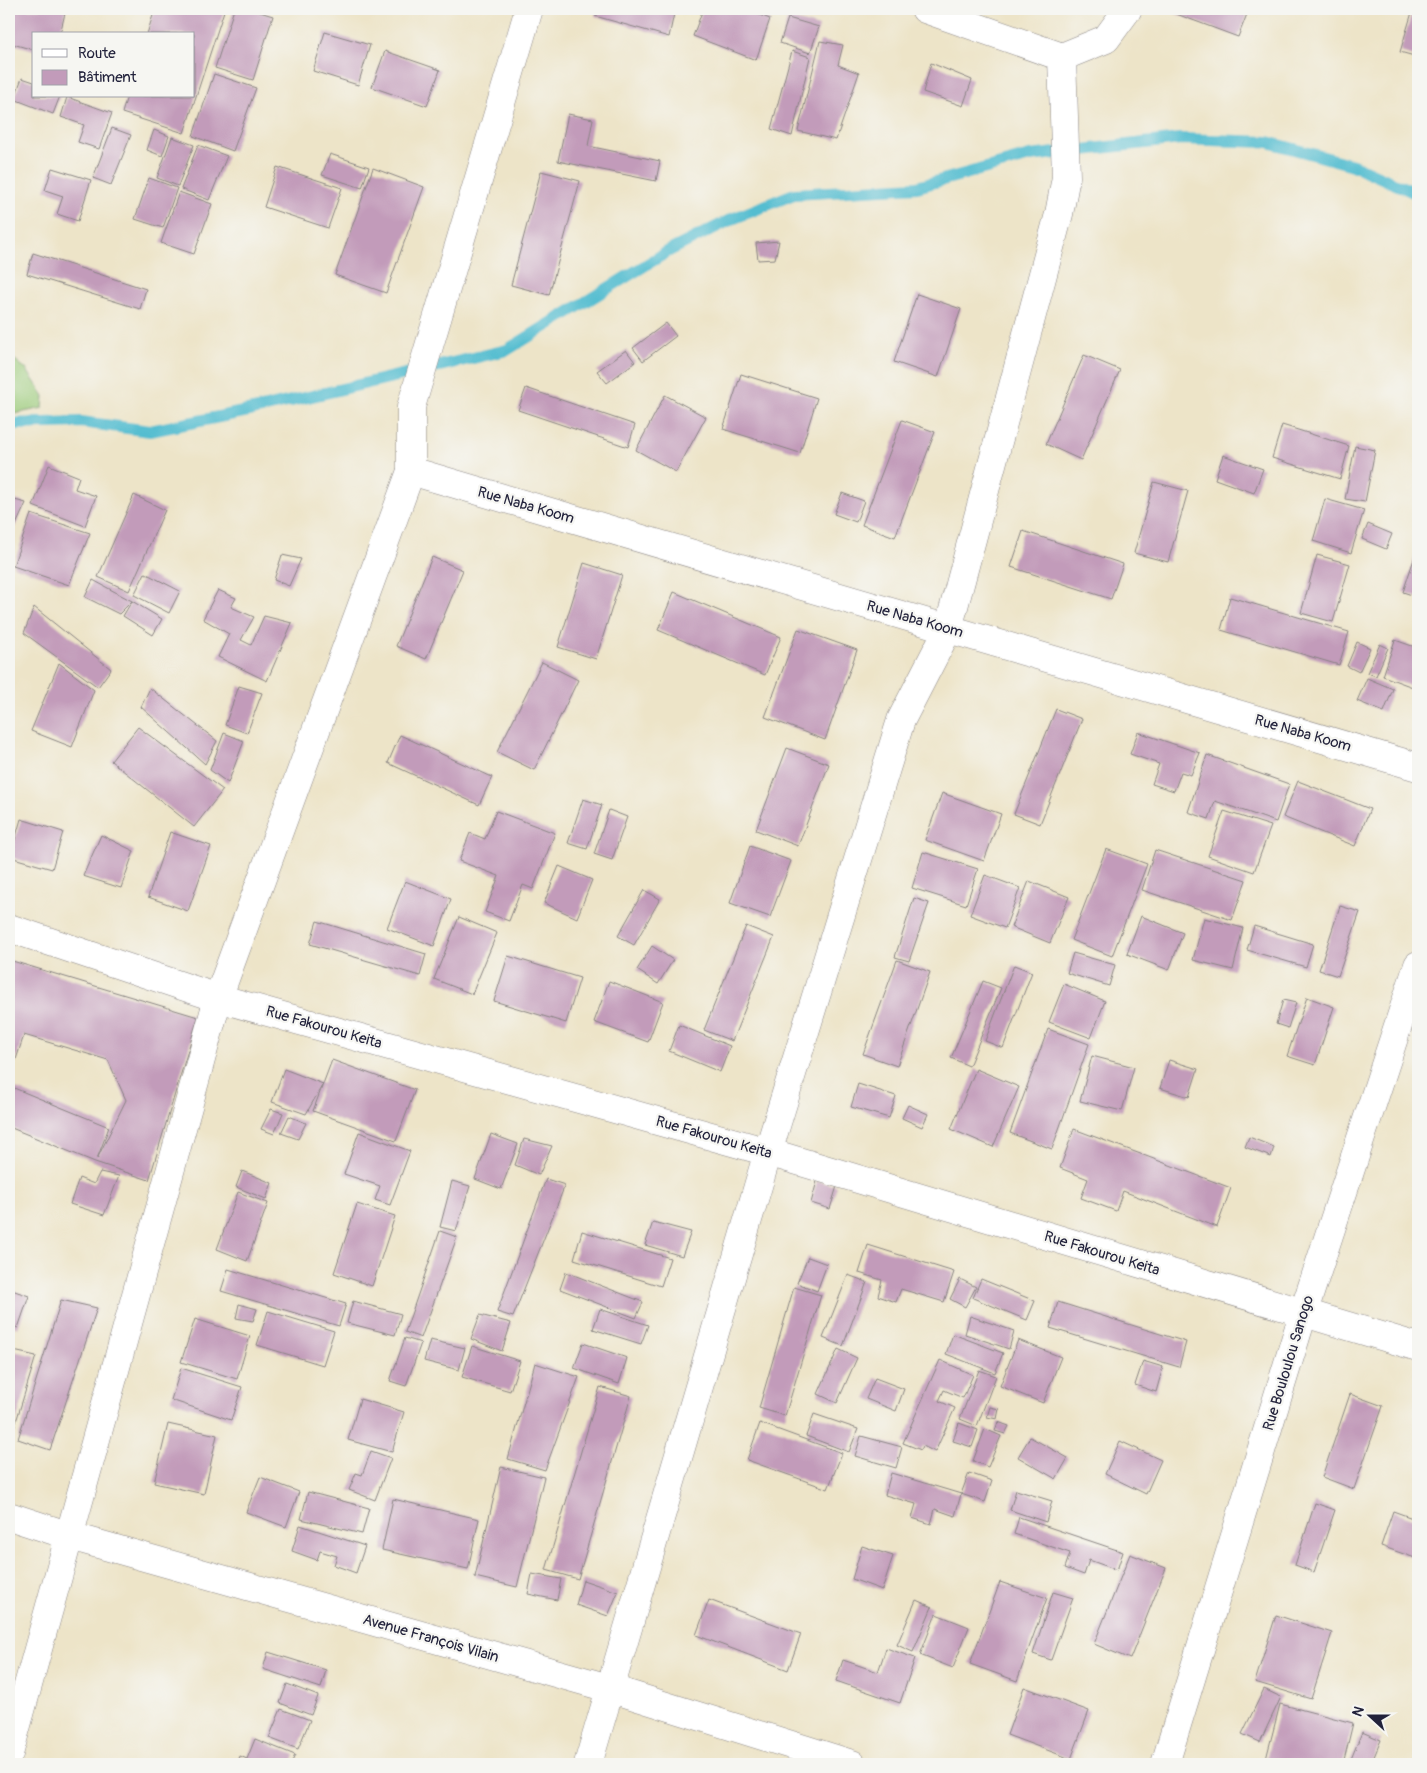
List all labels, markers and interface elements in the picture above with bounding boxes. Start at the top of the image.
legend [32,32,195,98]
text: Route [78,44,116,63]
text: Bâtiment [78,68,138,87]
street label: Rue Naba Koom [475,483,576,528]
street label: Rue Naba Koom [864,597,965,642]
street label: Rue Naba Koom [1252,711,1353,756]
street label: Rue Fakourou Keita [264,1002,384,1053]
street label: Rue Fakourou Keita [654,1112,774,1163]
street label: Rue Fakourou Keita [1042,1227,1162,1280]
street label: Rue Bouloulou Sanogo [1259,1293,1318,1433]
street label: Avenue François Vilain [361,1610,501,1667]
north arrow [1344,1690,1394,1740]
text: N [1349,1704,1368,1719]

